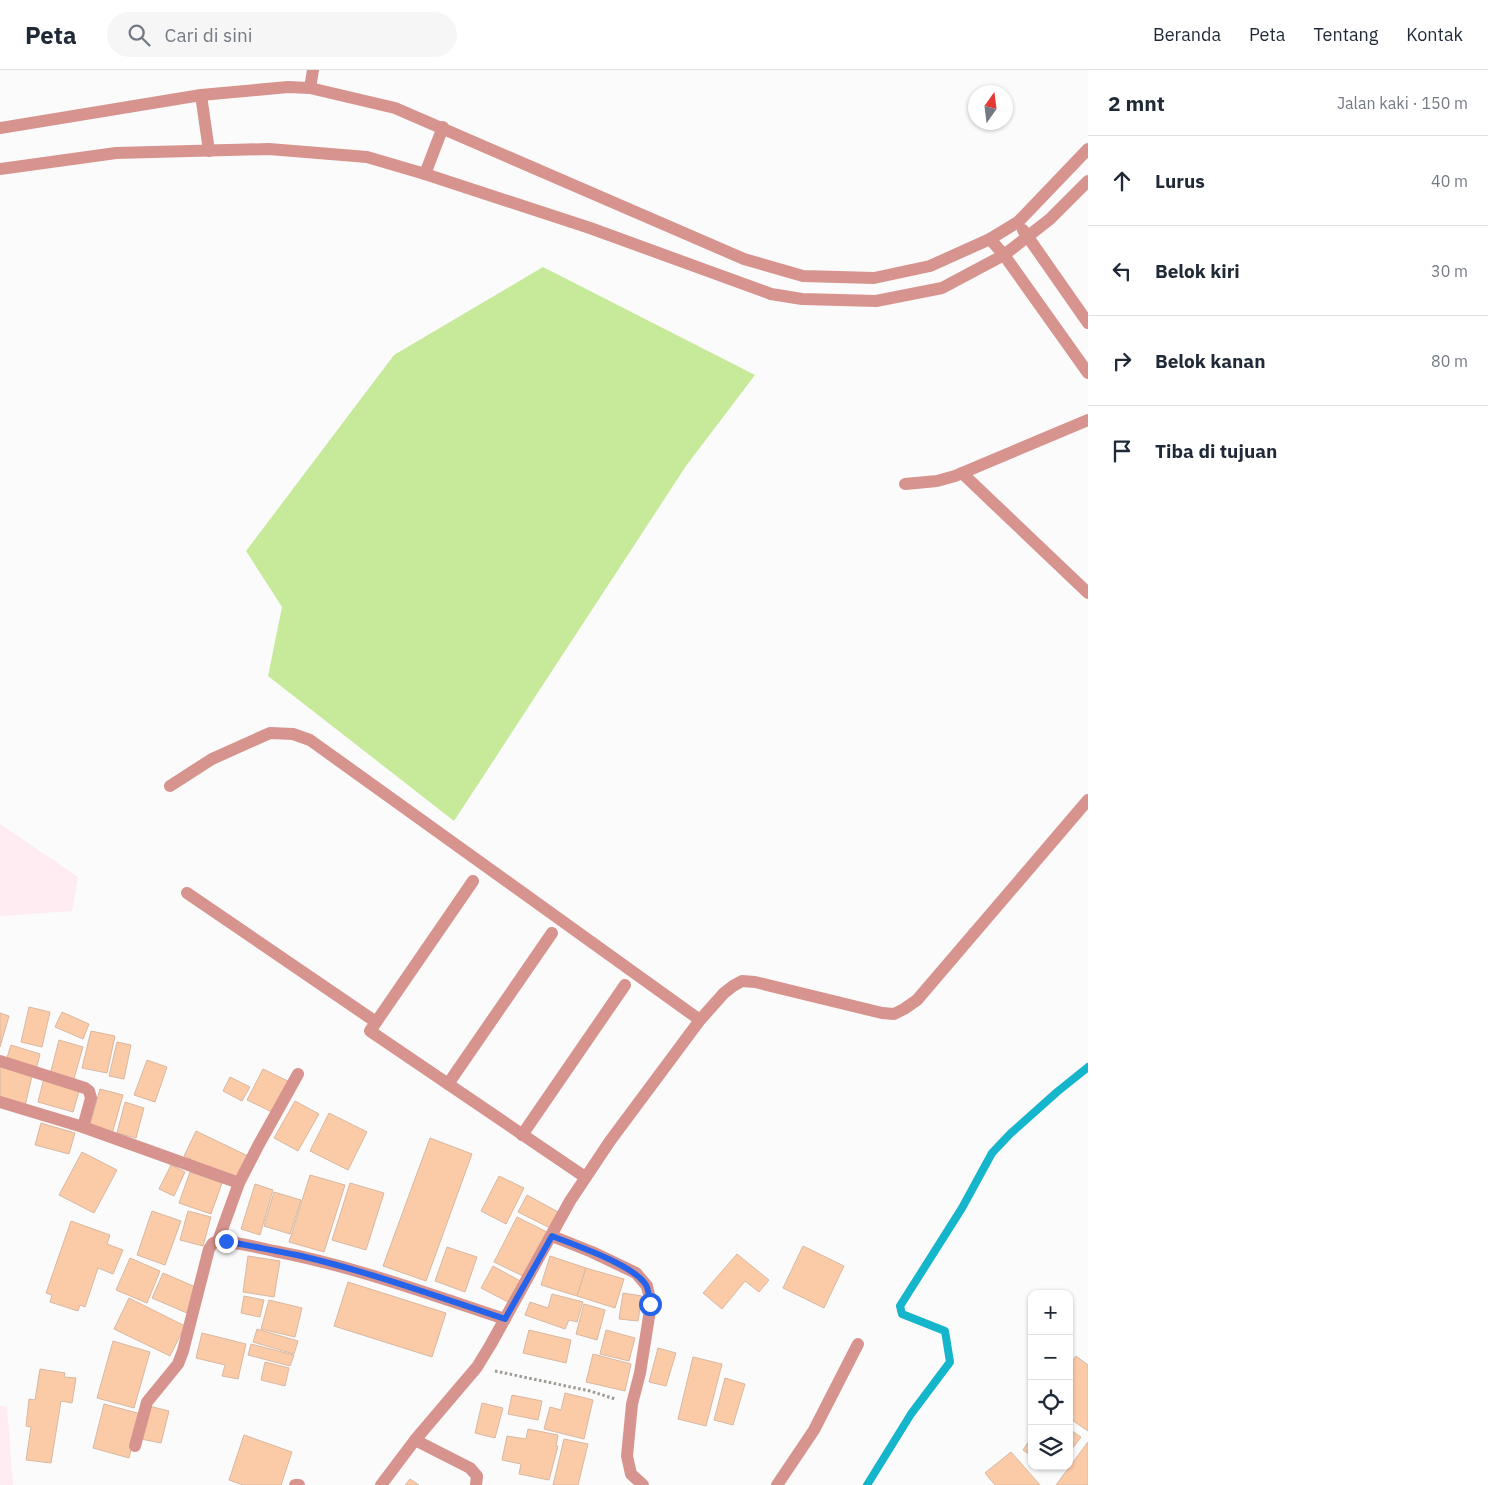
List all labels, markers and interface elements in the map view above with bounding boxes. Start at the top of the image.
search box [107,12,457,57]
text: Peta [25,19,77,51]
icon: search [125,21,153,49]
text: Cari di sini [165,23,253,47]
text: Beranda [1153,23,1221,46]
text: Peta [1249,23,1285,46]
text: Tentang [1313,23,1378,46]
text: Kontak [1406,23,1463,46]
north arrow [968,85,1013,130]
text: 2 mnt [1108,89,1165,117]
text: Jalan kaki · 150 m [1337,93,1468,113]
icon: ahead [1108,167,1136,195]
text: Lurus [1155,169,1205,193]
text: 40 m [1431,171,1468,191]
icon: left [1108,257,1136,285]
text: Belok kiri [1155,259,1240,283]
text: 30 m [1431,261,1468,281]
icon: right [1108,347,1136,375]
text: Belok kanan [1155,349,1266,373]
text: 80 m [1431,351,1468,371]
icon: arrive [1108,437,1136,465]
text: Tiba di tujuan [1155,439,1277,463]
route end [215,1230,238,1253]
map controls [1028,1290,1073,1470]
button: + [1028,1290,1073,1335]
route start [639,1293,662,1316]
button: − [1028,1335,1073,1380]
button: locate [1028,1380,1073,1425]
button: layers [1028,1425,1073,1470]

